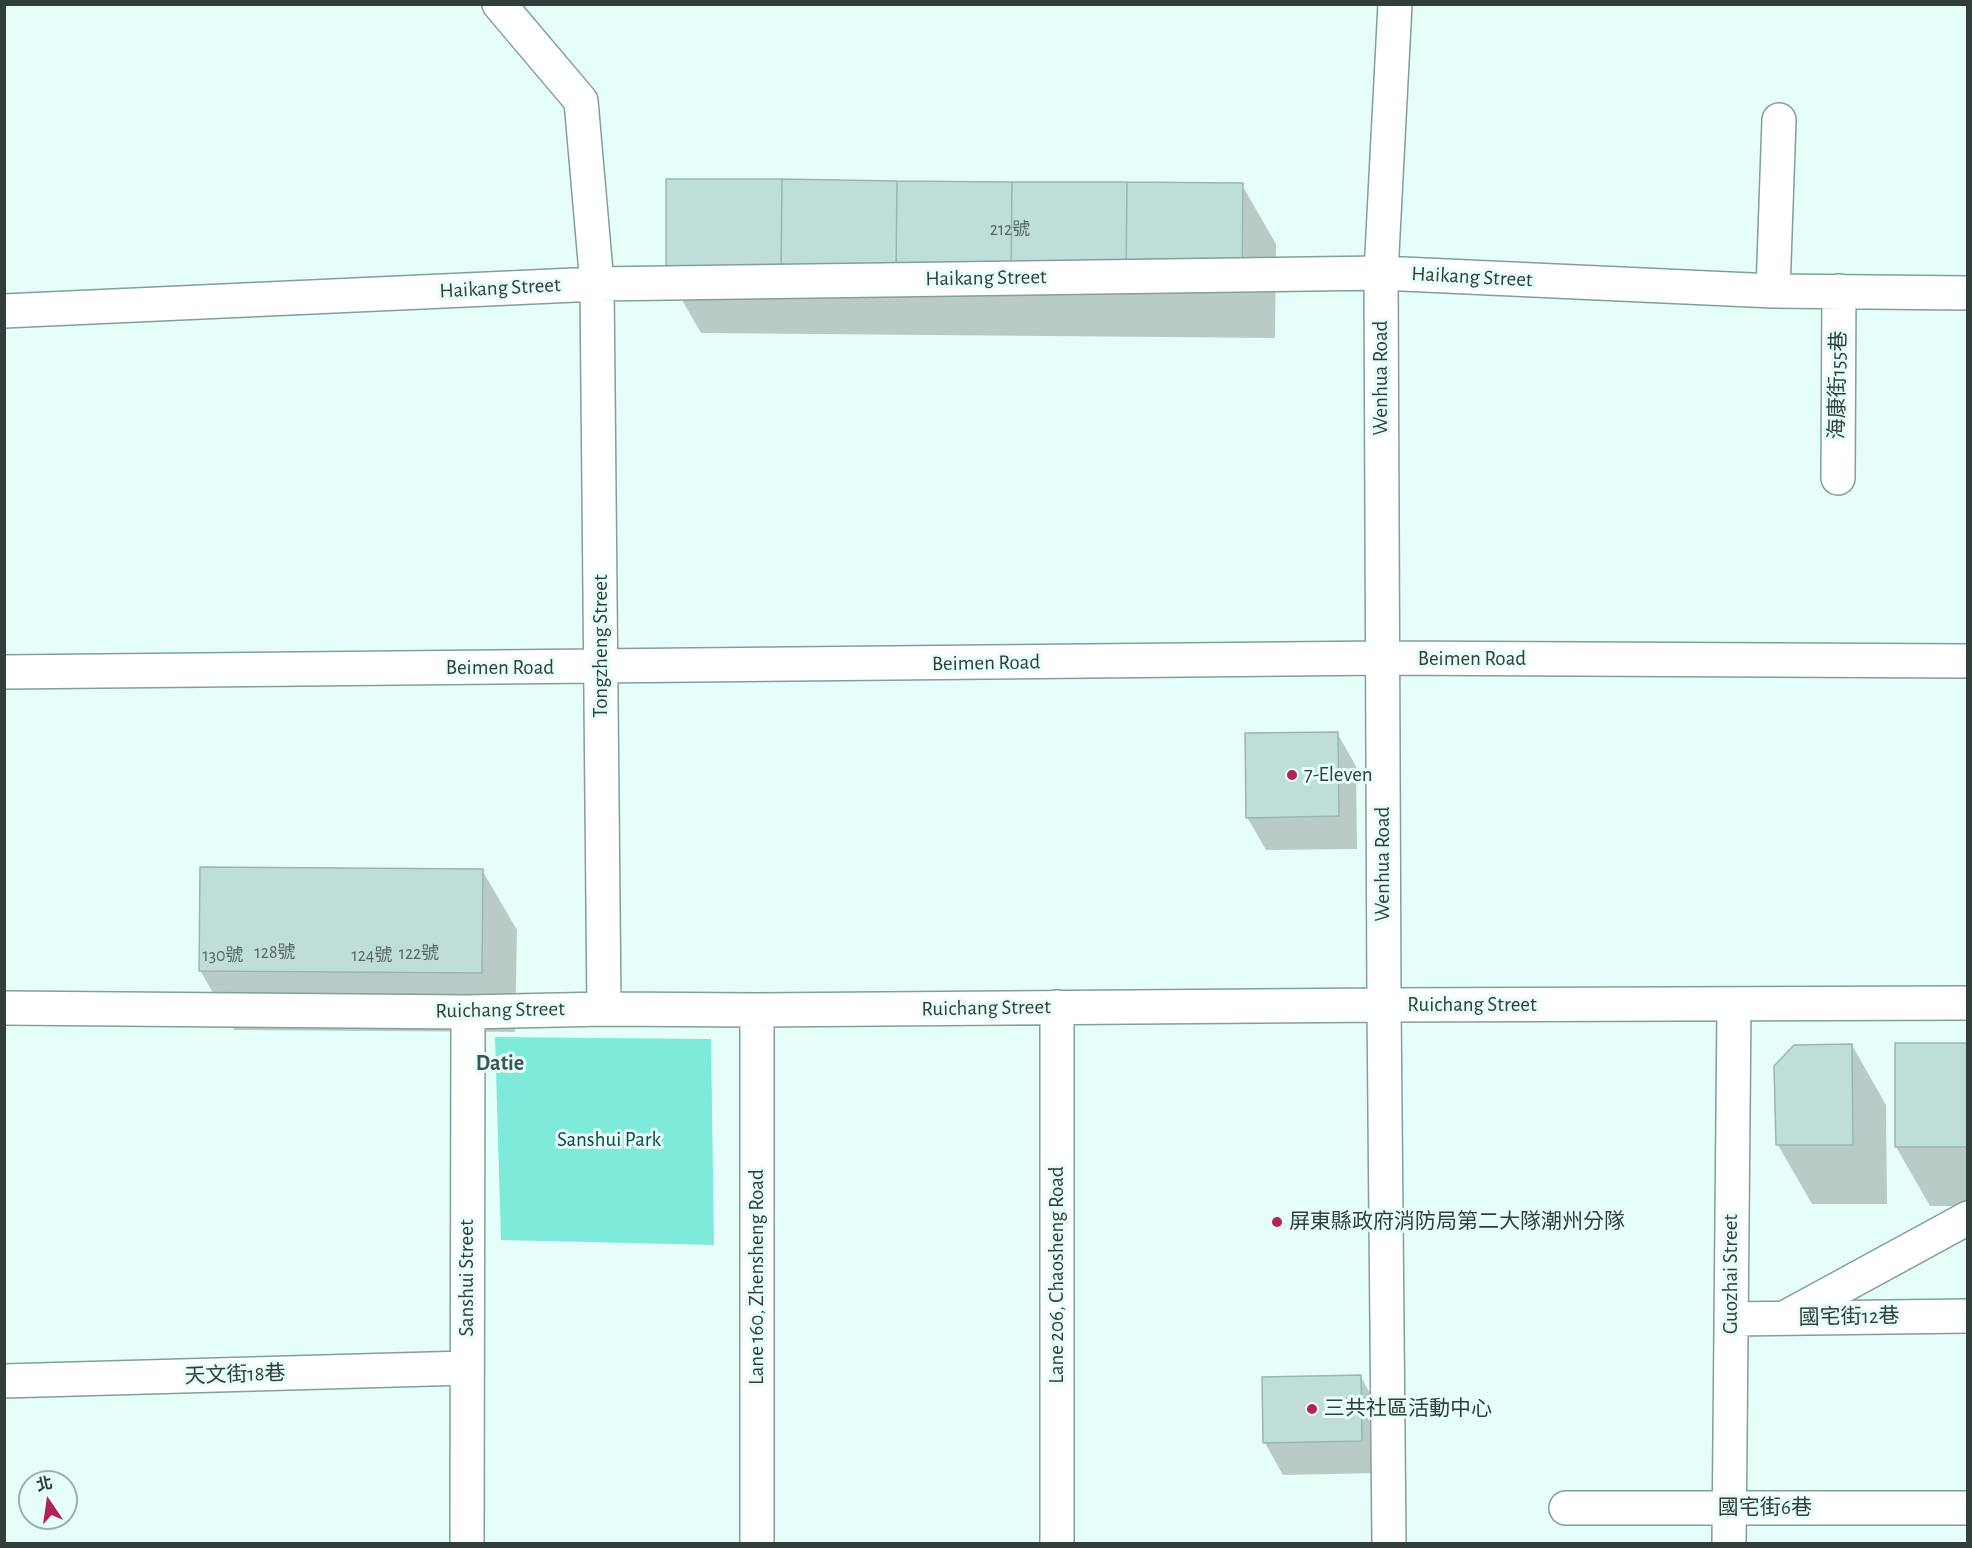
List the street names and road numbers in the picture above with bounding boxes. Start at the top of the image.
street label: Haikang Street [1411,261,1533,293]
street label: Haikang Street [925,264,1047,292]
street label: Haikang Street [439,272,561,304]
street label: Wenhua Road [1368,321,1394,435]
street label: 海康街155巷 [1824,330,1852,440]
street label: Tongzheng Street [588,574,614,718]
street label: Beimen Road [1418,646,1526,672]
street label: Beimen Road [932,649,1040,677]
street label: Beimen Road [446,655,554,681]
street label: Wenhua Road [1370,807,1396,921]
street label: Ruichang Street [1407,992,1537,1018]
street label: Ruichang Street [921,994,1051,1022]
street label: Ruichang Street [435,996,565,1024]
street label: Lane 206, Chaosheng Road [1044,1166,1070,1384]
street label: Lane 160, Zhensheng Road [744,1169,770,1385]
street label: Guozhai Street [1718,1214,1744,1334]
street label: Sanshui Street [454,1219,480,1337]
street label: 國宅街12巷 [1798,1304,1900,1330]
street label: 天文街18巷 [184,1361,286,1389]
street label: 國宅街6巷 [1718,1495,1812,1521]

